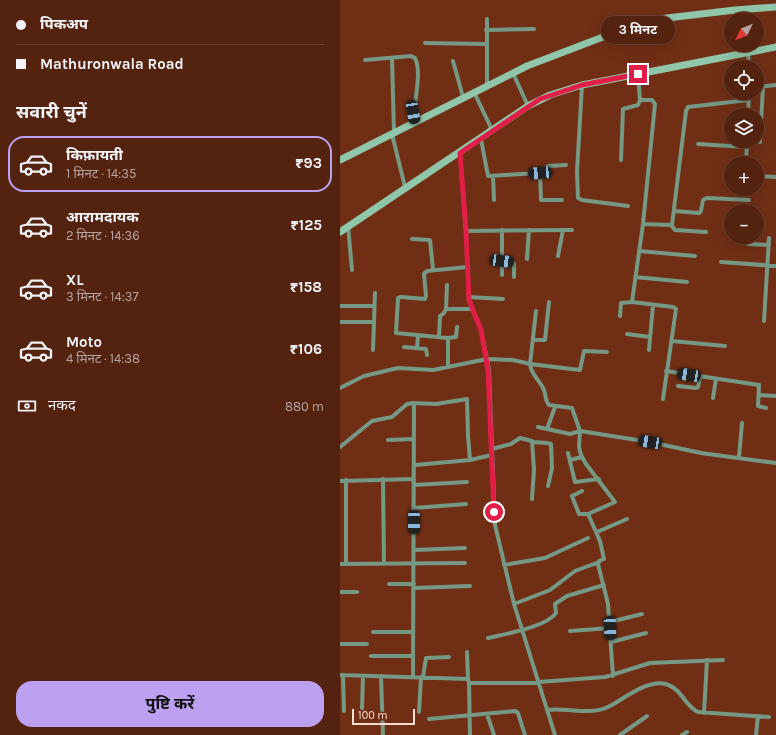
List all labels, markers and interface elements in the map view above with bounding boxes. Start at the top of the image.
north arrow [724,12,764,52]
map controls [724,12,764,244]
text: पिकअप [40,15,88,33]
callout: 3 मिनट [601,16,675,44]
text: 3 मिनट [619,22,657,37]
text: Mathuronwala Road [40,55,184,73]
button: locate [724,60,764,100]
route end [629,65,647,83]
car [405,99,421,125]
text: सवारी चुनें [16,101,87,123]
button: layers [724,108,764,148]
icon: car [18,146,54,182]
text: किफ़ायती [66,146,123,164]
text: ₹93 [295,154,322,172]
button: + [724,156,764,196]
text: 1 मिनट · 14:35 [66,166,136,181]
car [528,166,552,180]
button: − [724,204,764,244]
icon: car [18,208,54,244]
text: आरामदायक [66,208,139,226]
text: ₹125 [290,216,322,234]
text: 2 मिनट · 14:36 [66,228,140,243]
car [489,254,515,268]
icon: car [18,270,54,306]
text: XL [66,271,84,289]
text: ₹158 [290,278,322,296]
text: 3 मिनट · 14:37 [66,289,139,304]
icon: car [18,332,54,368]
text: Moto [66,333,102,351]
text: ₹106 [289,340,322,358]
text: 4 मिनट · 14:38 [66,351,140,366]
car [676,367,702,383]
icon: cash [16,395,38,417]
text: नकद [48,396,76,414]
text: 880 m [285,399,324,414]
car [637,434,663,450]
route start [485,503,503,521]
car [408,510,420,534]
car [604,616,616,640]
button: पुष्टि करें [16,681,324,727]
scale bar [352,707,415,726]
text: 100 m [358,709,388,722]

